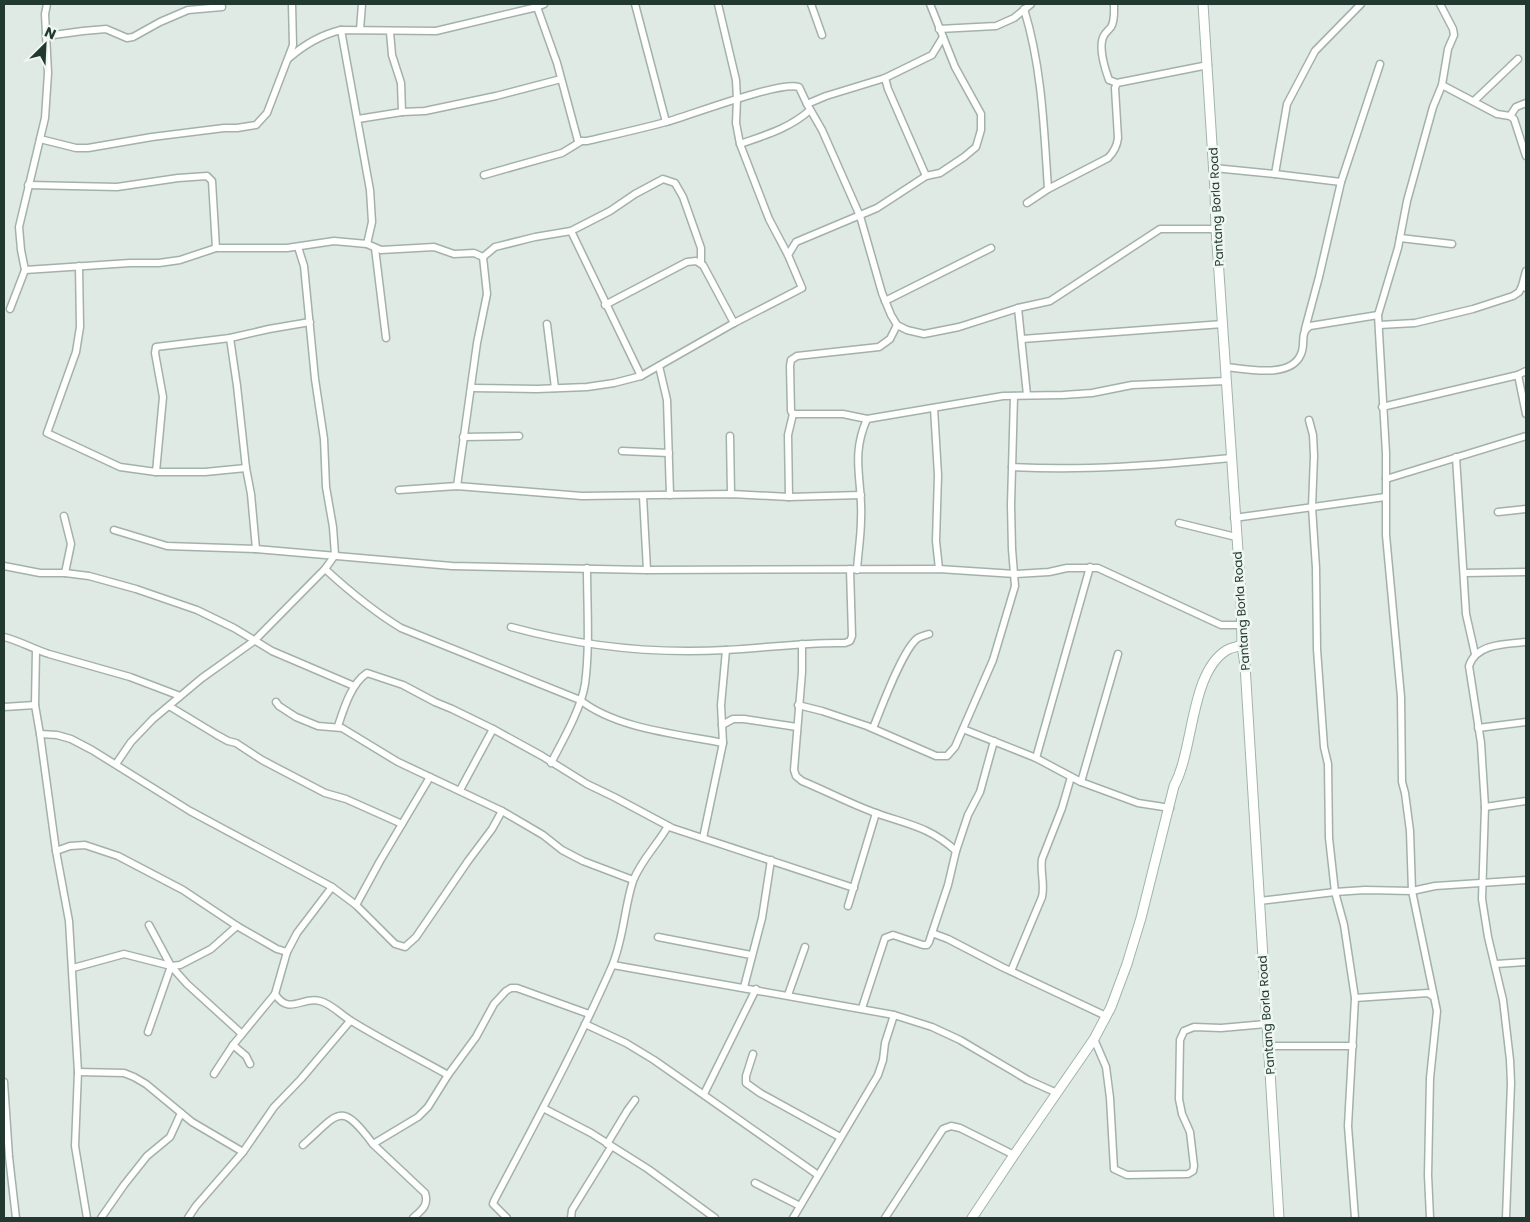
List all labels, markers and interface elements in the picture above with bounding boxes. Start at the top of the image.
north arrow [20,20,70,70]
text: N [41,22,59,44]
street label: Pantang Borla Road [1204,147,1228,267]
street label: Pantang Borla Road [1228,551,1254,671]
street label: Pantang Borla Road [1253,955,1279,1075]

